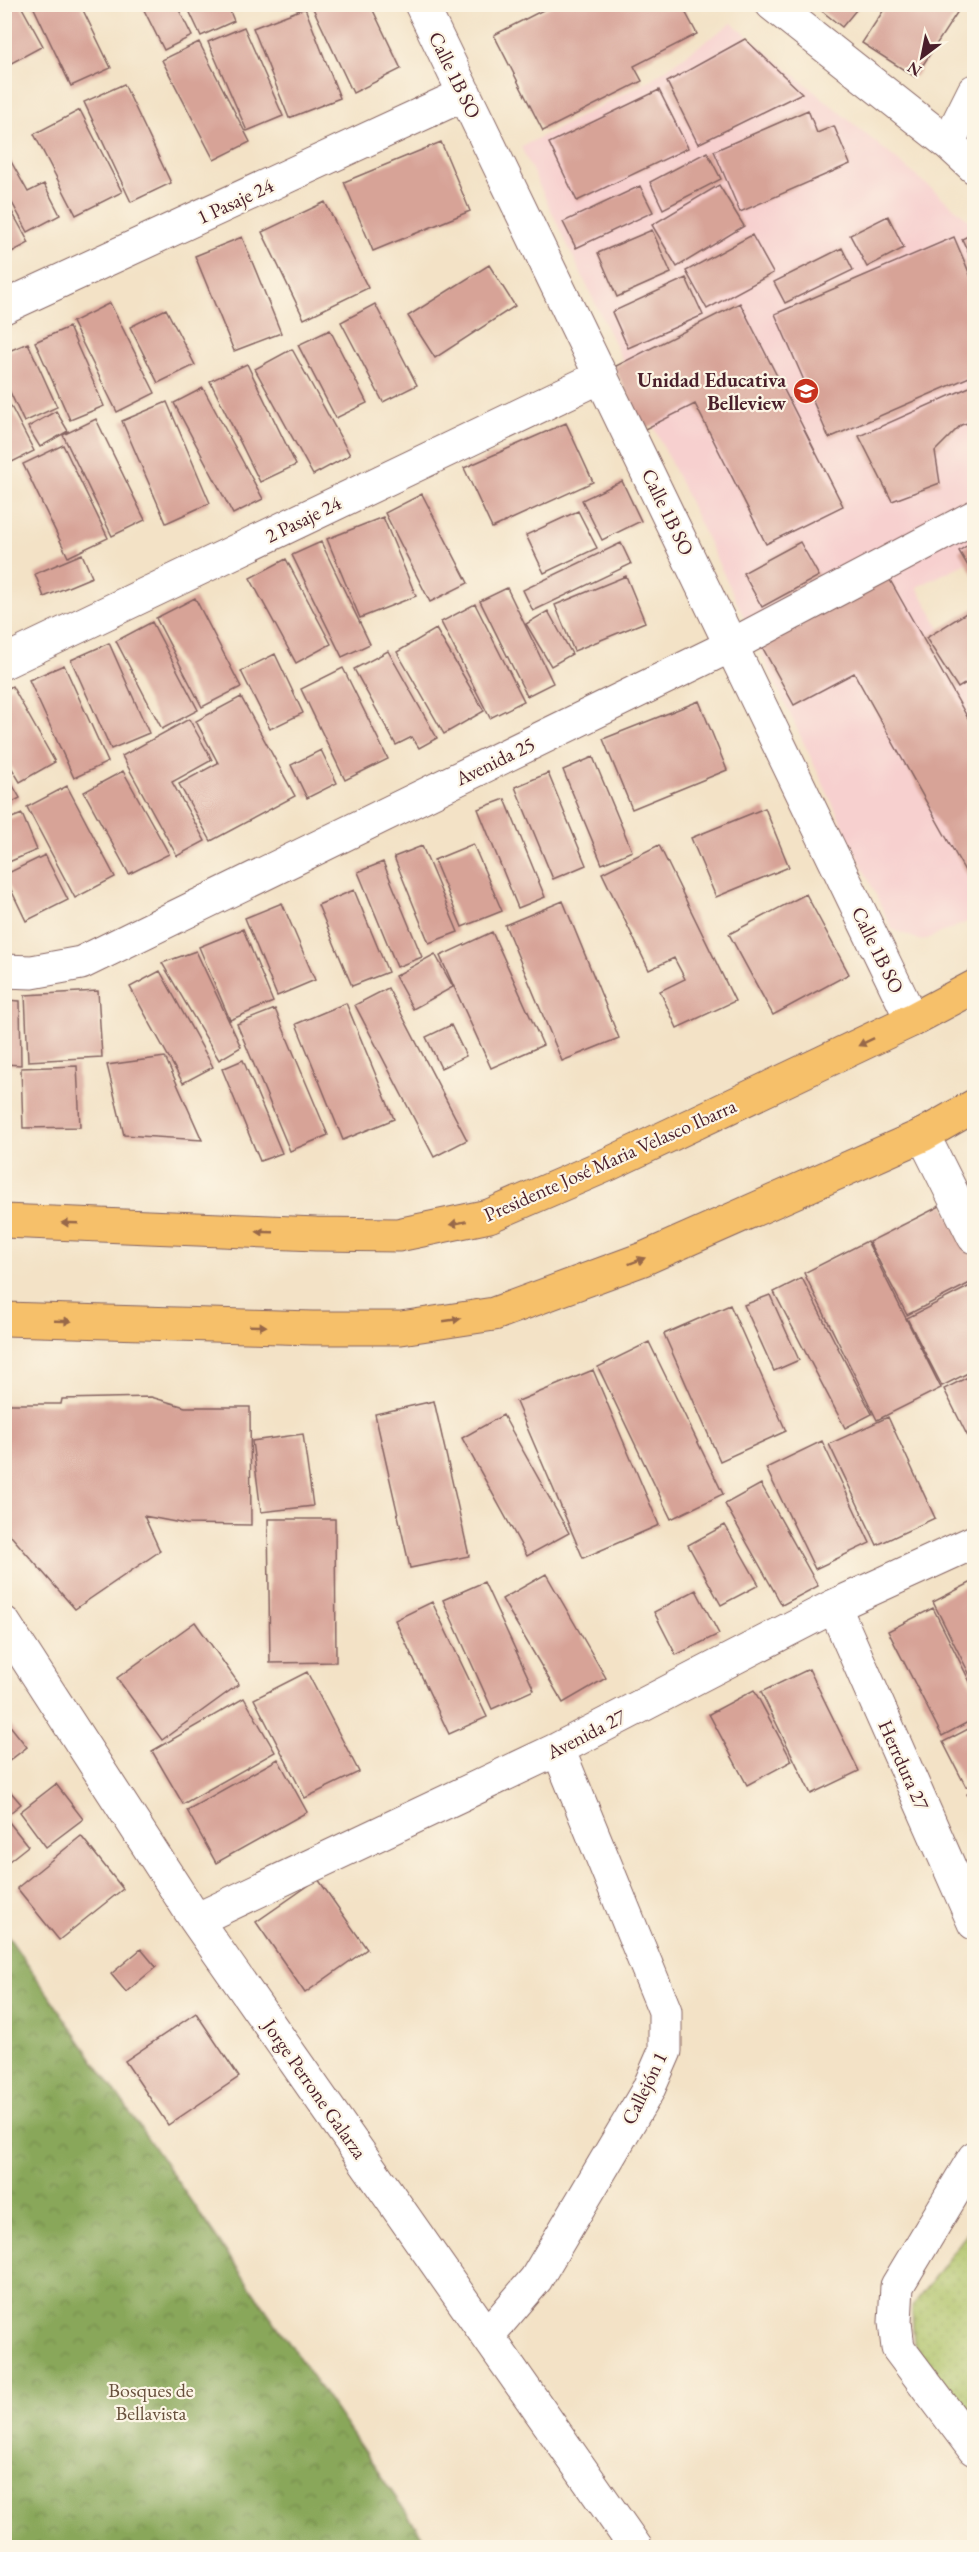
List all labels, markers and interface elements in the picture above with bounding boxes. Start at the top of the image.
street label: Calle 1B SO [423,27,487,123]
north arrow [892,27,952,87]
text: N [903,57,925,82]
street label: 1 Pasaje 24 [193,172,278,230]
place label: Unidad Educativa Belleview [637,367,786,416]
school or university icon: Unidad Educativa Belleview [791,376,821,406]
street label: Calle 1B SO [636,464,700,560]
street label: 2 Pasaje 24 [261,489,346,549]
street label: Avenida 25 [450,731,539,792]
street label: Calle 1B SO [846,902,910,998]
one-way arrow [858,1037,875,1046]
street label: Presidente José Maria Velasco Ibarra [480,1092,740,1228]
one-way arrow [449,1218,468,1228]
one-way arrow [60,1219,79,1228]
one-way arrow [255,1227,274,1236]
one-way arrow [629,1256,647,1266]
one-way arrow [53,1316,72,1325]
one-way arrow [443,1316,462,1325]
one-way arrow [248,1321,267,1331]
street label: Avenida 27 [541,1703,630,1765]
street label: Herrdura 27 [873,1716,936,1814]
street label: Jorge Perrone Galarza [256,2012,373,2164]
street label: Callejón 1 [615,2047,673,2129]
park label: Bosques de Bellavista [108,2377,194,2426]

